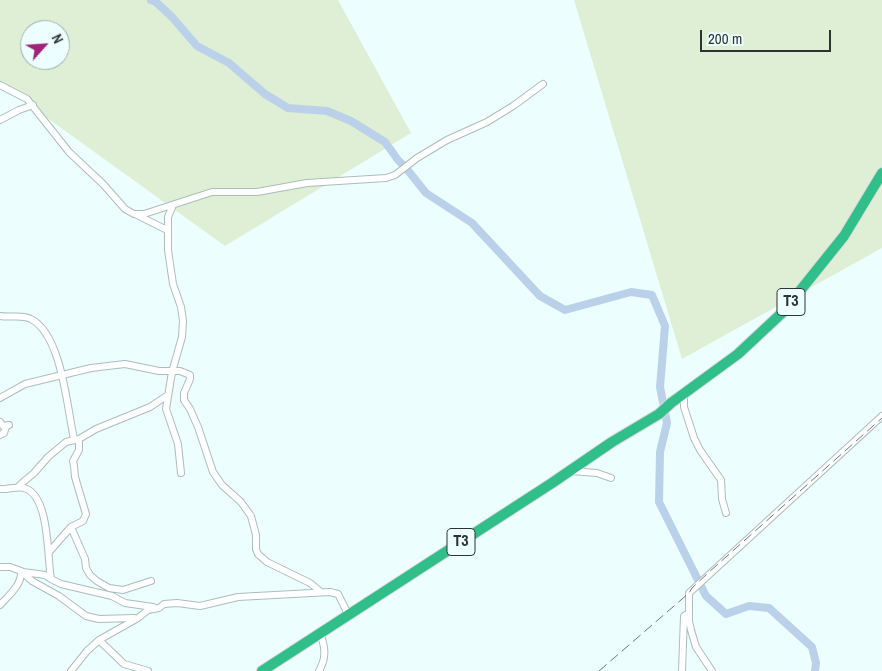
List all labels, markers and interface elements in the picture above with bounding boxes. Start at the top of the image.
north arrow [20,20,70,70]
scale bar [702,20,833,52]
text: 200 m [708,28,742,49]
text: N [48,31,67,47]
road number: T3 [777,288,805,316]
road number: T3 [447,528,475,556]

